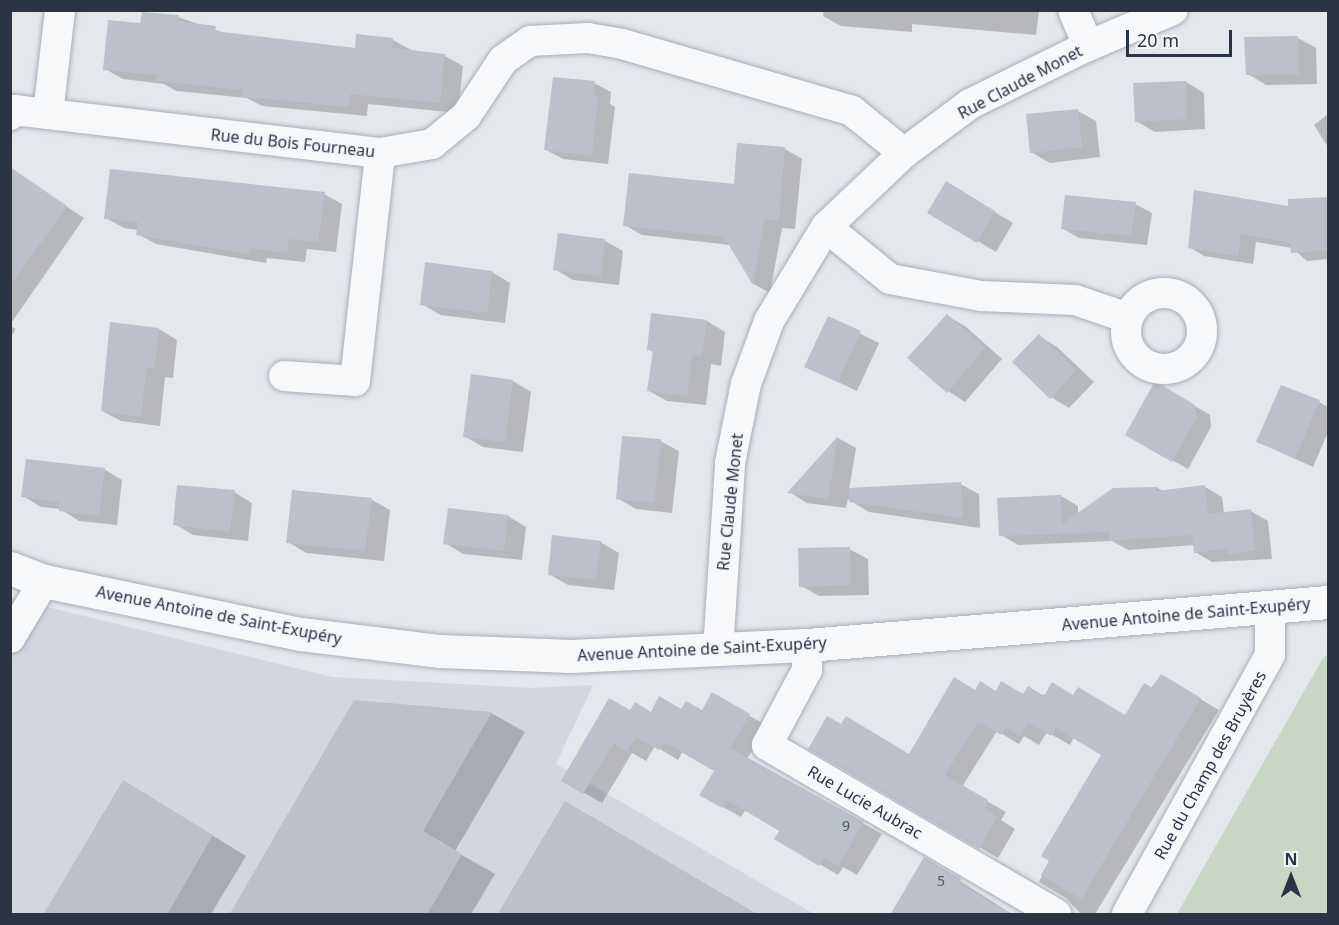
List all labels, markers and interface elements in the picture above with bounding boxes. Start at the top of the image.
scale bar [1129,18,1236,56]
text: 20 m [1137,28,1179,52]
street label: Rue Claude Monet [955,41,1085,123]
street label: Rue du Bois Fourneau [210,125,376,161]
street label: Rue Claude Monet [713,432,747,572]
street label: Avenue Antoine de Saint-Exupéry [95,582,343,648]
street label: Avenue Antoine de Saint-Exupéry [1061,594,1311,634]
street label: Avenue Antoine de Saint-Exupéry [577,633,827,665]
street label: Rue du Champ des Bruyères [1150,667,1270,863]
street label: Rue Lucie Aubrac [804,761,926,843]
house number: 9 [842,818,850,834]
north arrow [1261,847,1321,907]
text: N [1284,848,1298,870]
house number: 5 [937,873,945,889]

